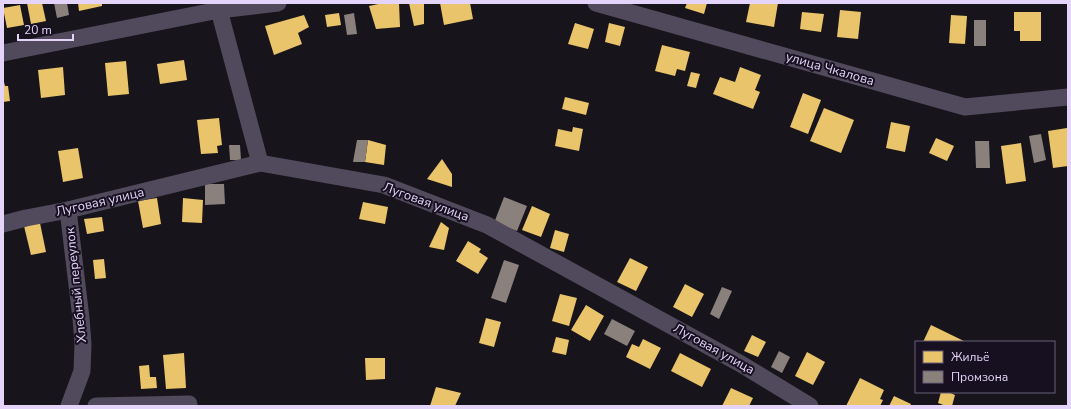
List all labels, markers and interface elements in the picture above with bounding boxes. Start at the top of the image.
scale bar [18,16,73,42]
text: 20 m [24,22,52,38]
street label: улица Чкалова [784,48,876,90]
street label: Луговая улица [381,178,471,226]
street label: Луговая улица [54,183,146,221]
street label: Хлебный переулок [61,226,91,344]
street label: Луговая улица [670,319,758,379]
legend [915,341,1055,393]
text: Жильё [951,349,989,365]
text: Промзона [951,369,1008,385]

